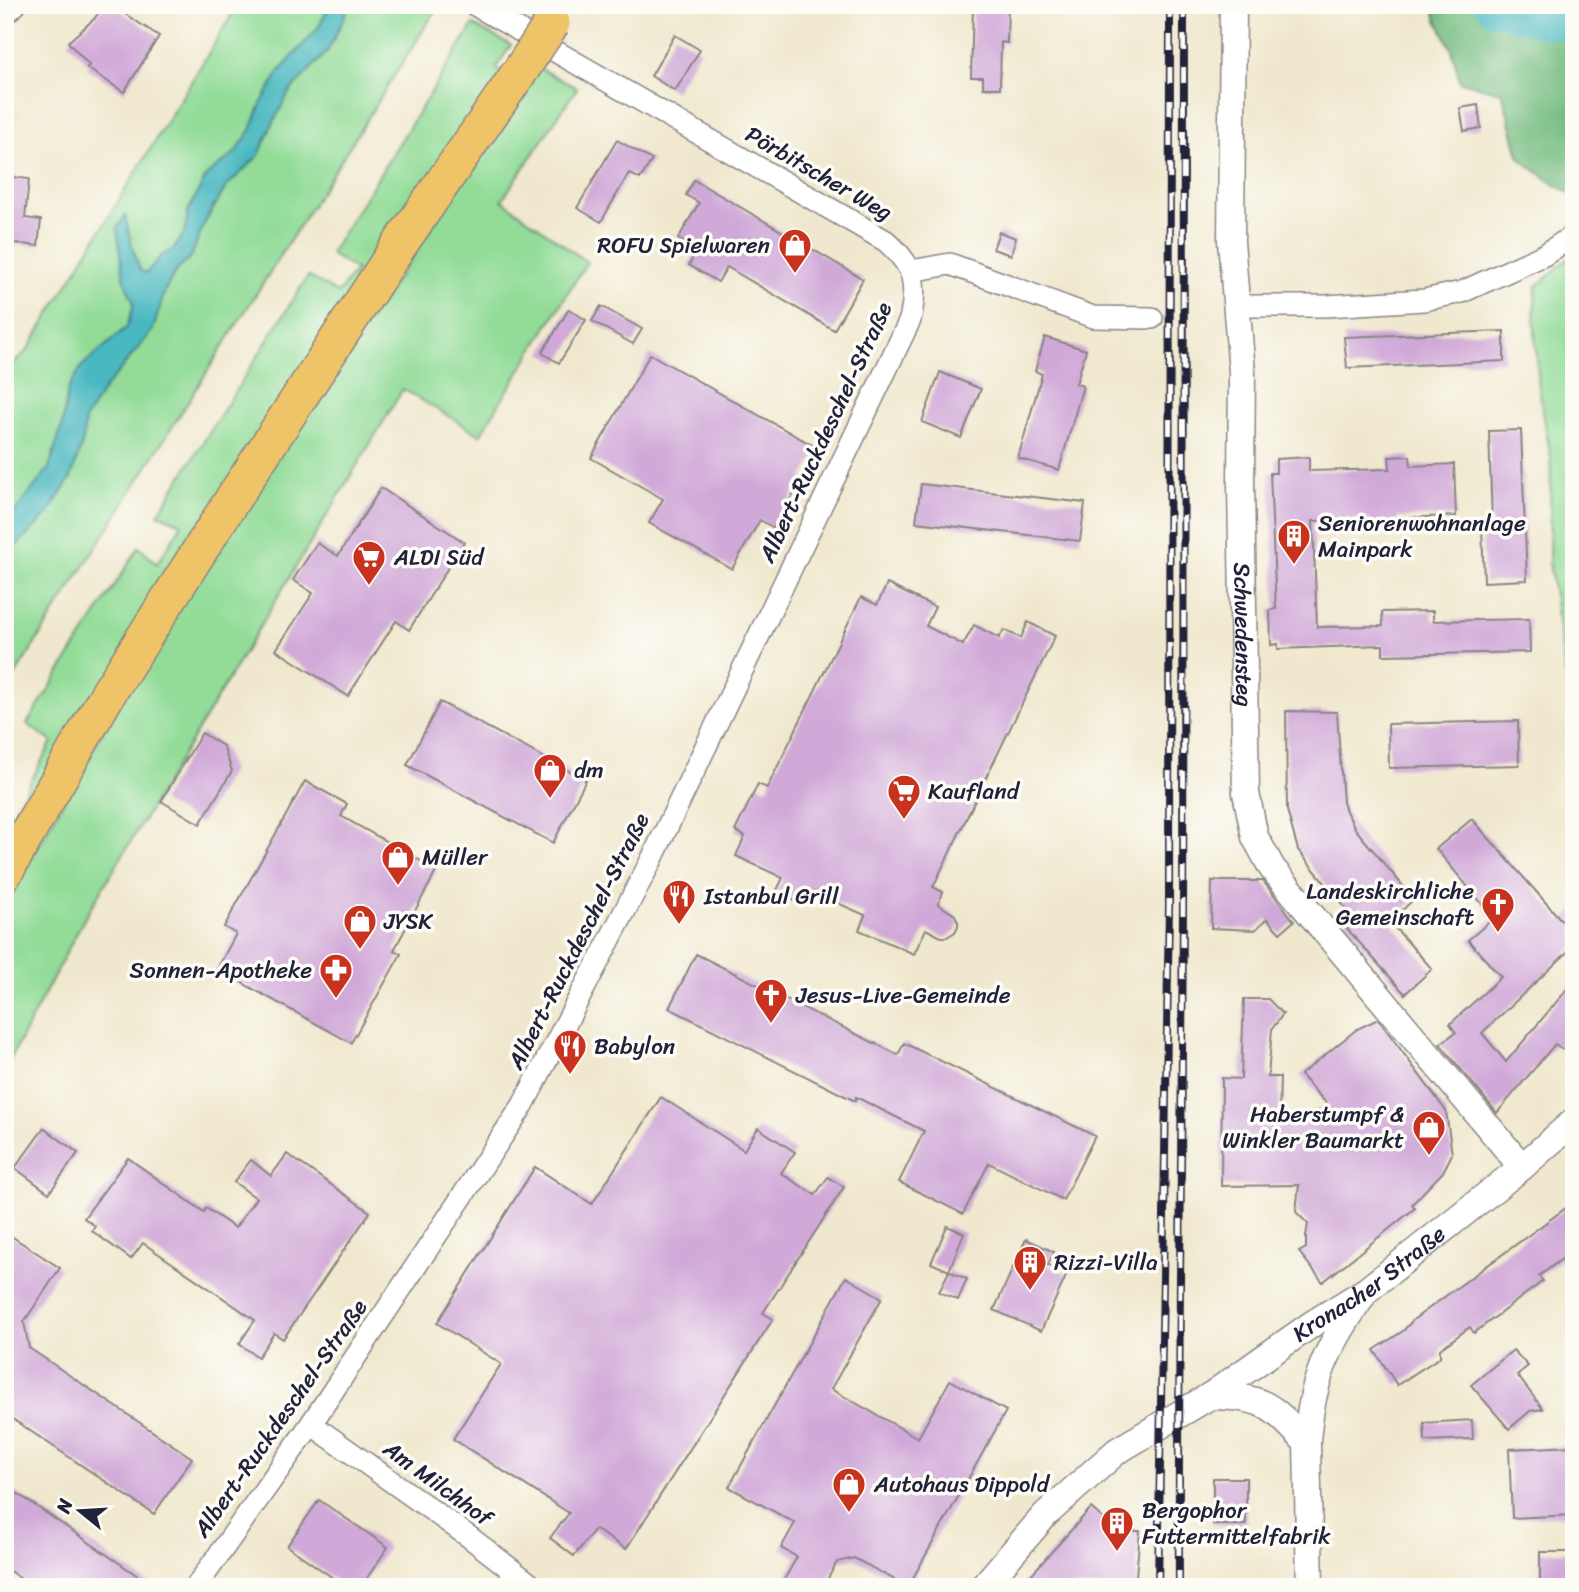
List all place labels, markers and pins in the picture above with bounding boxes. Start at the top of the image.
place label: ROFU Spielwaren [597,225,770,266]
shop icon: ROFU Spielwaren [776,226,814,275]
place label: Seniorenwohnanlage Mainpark [1318,503,1526,570]
building icon: Seniorenwohnanlage Mainpark [1275,517,1313,566]
place label: ALDI Süd [393,537,485,578]
supermarket icon: ALDI Süd [350,538,388,587]
place label: dm [574,750,604,791]
shop icon: dm [531,751,569,800]
place label: Kaufland [928,771,1021,812]
supermarket icon: Kaufland [885,772,923,821]
place label: Müller [422,837,489,878]
shop icon: Müller [379,838,417,887]
place label: Landeskirchliche Gemeinschaft [1306,871,1475,938]
place label: Istanbul Grill [703,876,839,917]
restaurant icon: Istanbul Grill [660,877,698,926]
church icon: Landeskirchliche Gemeinschaft [1479,885,1517,934]
place label: JYSK [383,901,433,942]
shop icon: JYSK [341,902,379,951]
place label: Sonnen-Apotheke [130,950,312,991]
pharmacy icon: Sonnen-Apotheke [317,951,355,1000]
place label: Jesus-Live-Gemeinde [795,975,1011,1016]
church icon: Jesus-Live-Gemeinde [752,976,790,1025]
place label: Babylon [594,1026,675,1067]
restaurant icon: Babylon [551,1027,589,1076]
place label: Haberstumpf & Winkler Baumarkt [1222,1094,1404,1161]
shop icon: Haberstumpf & Winkler Baumarkt [1410,1108,1448,1157]
place label: Rizzi-Villa [1054,1242,1158,1283]
building icon: Rizzi-Villa [1011,1243,1049,1292]
place label: Autohaus Dippold [873,1464,1051,1505]
shop icon: Autohaus Dippold [830,1465,868,1514]
place label: Bergophor Futtermittelfabrik [1142,1490,1331,1557]
building icon: Bergophor Futtermittelfabrik [1098,1504,1136,1553]

